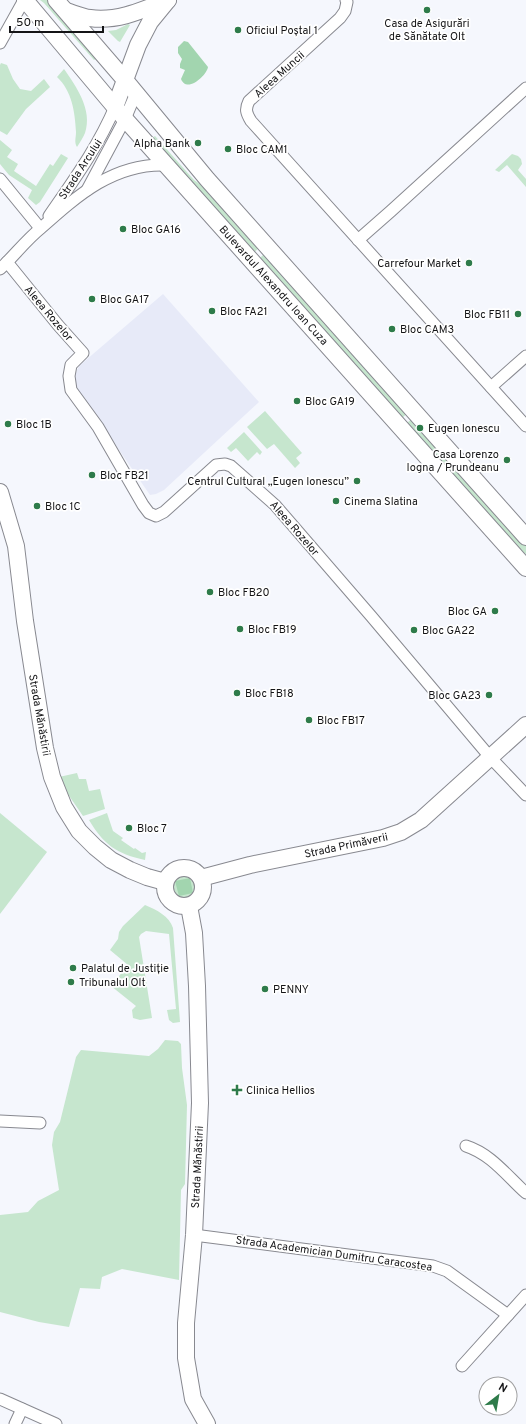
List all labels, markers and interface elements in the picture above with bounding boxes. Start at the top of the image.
marker: Casa de Asigurări de Sănătate Olt [422,5,432,15]
scale bar [10,8,103,34]
text: 50 m [16,15,44,31]
place label: Casa de Asigurări de Sănătate Olt [384,17,470,44]
place label: Oficiul Poștal 1 [246,24,318,38]
marker: Oficiul Poștal 1 [233,25,243,35]
street label: Aleea Muncii [251,48,308,101]
street label: Strada Arcului [56,137,106,202]
place label: Alpha Bank [134,137,190,151]
marker: Alpha Bank [193,138,203,148]
place label: Bloc CAM1 [236,143,288,157]
marker: Bloc CAM1 [223,144,233,154]
place label: Bloc GA16 [131,223,181,237]
street label: Bulevardul Alexandru Ioan Cuza [216,223,331,349]
marker: Bloc GA16 [118,224,128,234]
place label: Carrefour Market [377,257,461,271]
marker: Carrefour Market [464,258,474,268]
street label: Aleea Rozelor [21,283,76,345]
place label: Bloc GA17 [100,293,149,307]
marker: Bloc GA17 [87,294,97,304]
place label: Bloc FA21 [220,305,268,319]
marker: Bloc FA21 [207,306,217,316]
place label: Bloc FB11 [464,308,510,322]
marker: Bloc FB11 [513,309,523,319]
place label: Bloc CAM3 [400,323,454,337]
marker: Bloc CAM3 [387,324,397,334]
place label: Bloc GA19 [305,395,355,409]
marker: Bloc GA19 [292,396,302,406]
place label: Bloc 1B [16,418,52,432]
marker: Bloc 1B [3,419,13,429]
place label: Eugen Ionescu [428,422,500,436]
marker: Eugen Ionescu [415,423,425,433]
place label: Casa Lorenzo Iogna / Prundeanu [407,448,499,475]
marker: Casa Lorenzo Iogna / Prundeanu [502,455,512,465]
place label: Bloc FB21 [100,469,149,483]
marker: Bloc FB21 [87,470,97,480]
place label: Centrul Cultural „Eugen Ionescu” [187,475,349,489]
marker: Centrul Cultural „Eugen Ionescu” [352,476,362,486]
place label: Cinema Slatina [344,495,418,509]
marker: Cinema Slatina [331,496,341,506]
street label: Aleea Rozelor [267,498,322,560]
place label: Bloc 1C [45,500,81,514]
marker: Bloc 1C [32,501,42,511]
place label: Bloc FB20 [218,586,269,600]
marker: Bloc FB20 [205,587,215,597]
place label: Bloc GA [448,605,487,619]
marker: Bloc GA [490,606,500,616]
place label: Bloc FB19 [248,623,297,637]
marker: Bloc FB19 [235,624,245,634]
place label: Bloc GA22 [422,624,475,638]
marker: Bloc GA22 [409,625,419,635]
street label: Strada Mănăstirii [25,673,53,757]
place label: Bloc FB18 [245,687,294,701]
marker: Bloc FB18 [232,688,242,698]
place label: Bloc GA23 [428,689,481,703]
marker: Bloc GA23 [484,690,494,700]
place label: Bloc FB17 [317,714,365,728]
marker: Bloc FB17 [304,715,314,725]
place label: Bloc 7 [137,822,167,836]
marker: Bloc 7 [124,823,134,833]
street label: Strada Primăverii [303,830,389,862]
place label: Palatul de Justiție [81,962,169,976]
marker: Palatul de Justiție [68,963,78,973]
place label: Tribunalul Olt [79,976,146,990]
marker: Tribunalul Olt [66,977,76,987]
place label: PENNY [273,983,309,997]
marker: PENNY [260,984,270,994]
marker: Clinica Hellios [231,1084,243,1096]
place label: Clinica Hellios [246,1084,315,1098]
street label: Strada Mănăstirii [189,1125,207,1209]
street label: Strada Academician Dumitru Caracostea [235,1233,433,1275]
north arrow [478,1376,518,1416]
text: N [496,1380,510,1396]

